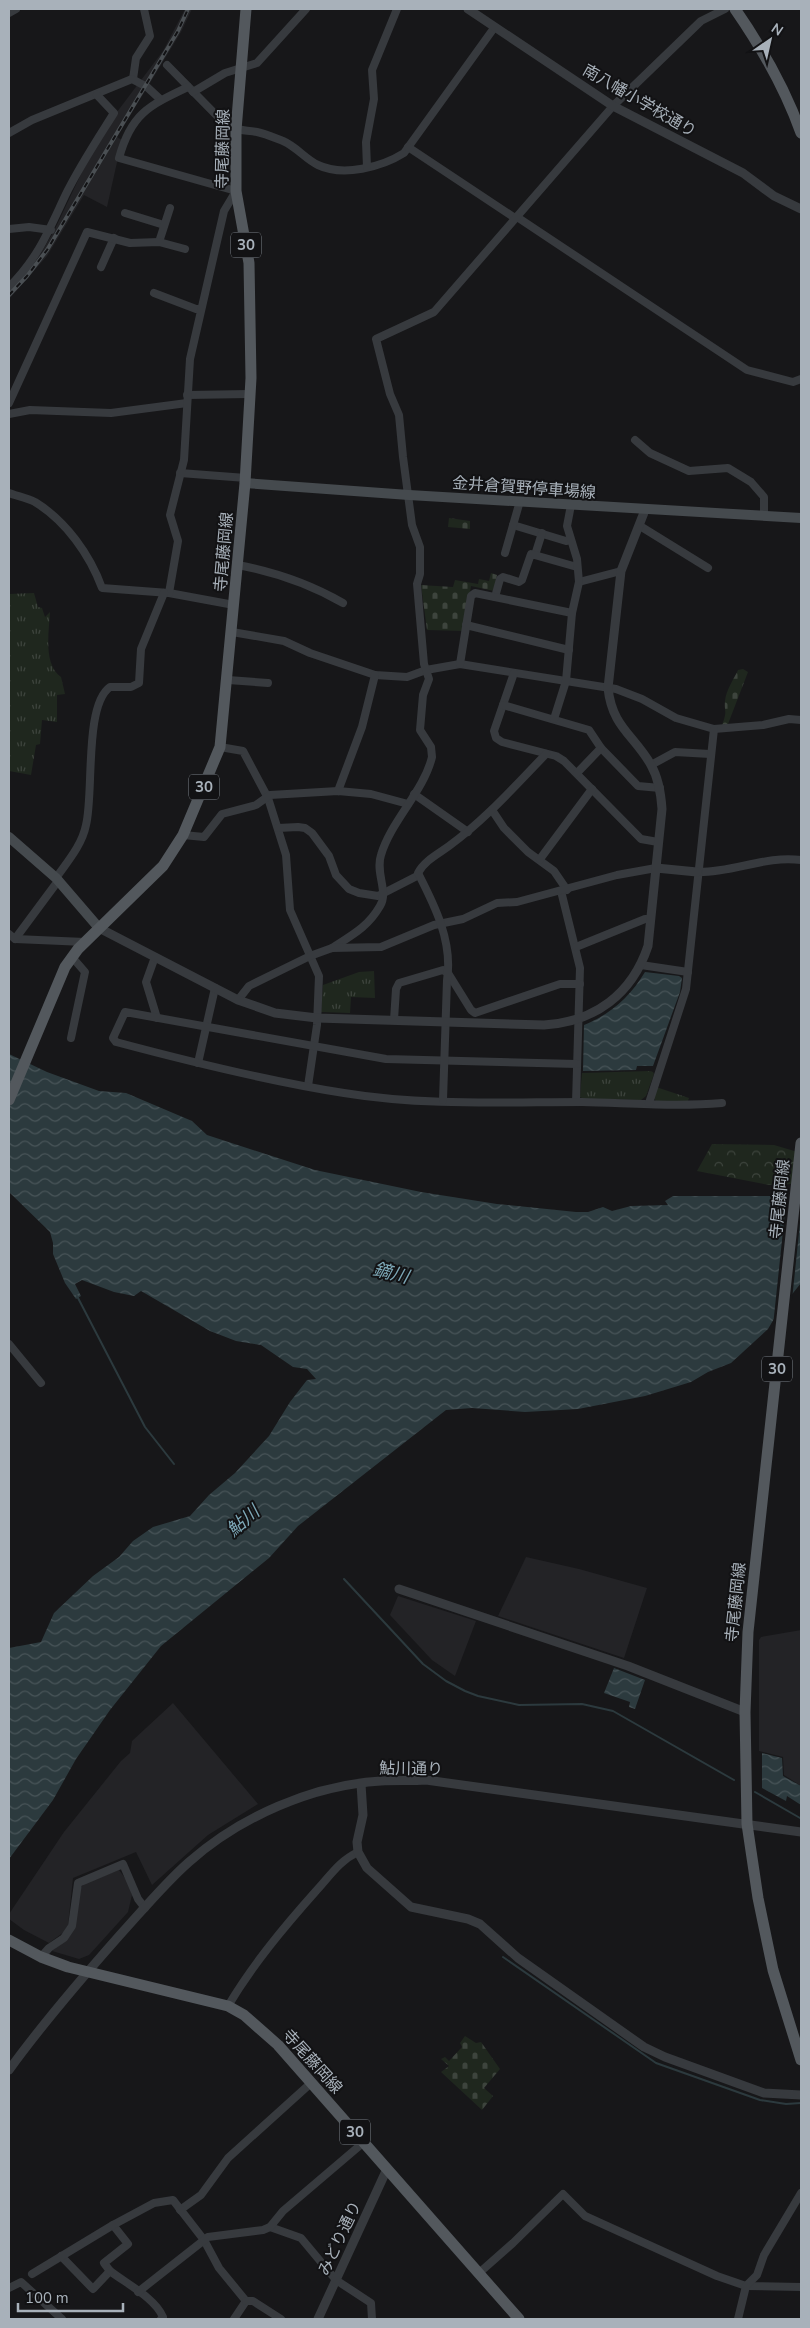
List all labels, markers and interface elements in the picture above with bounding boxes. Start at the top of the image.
north arrow [745,15,795,65]
text: N [767,19,787,40]
street label: 南八幡小学校通り [579,59,700,142]
street label: 寺尾藤岡線 [211,109,235,189]
road number: 30 [231,232,261,258]
street label: 金井倉賀野停車場線 [451,472,597,504]
street label: 寺尾藤岡線 [210,511,238,593]
road number: 30 [189,774,219,800]
street label: 寺尾藤岡線 [765,1158,795,1240]
water label: 鏑川 [371,1257,413,1289]
road number: 30 [762,1356,792,1382]
water label: 鮎川 [222,1499,266,1542]
street label: 寺尾藤岡線 [721,1561,751,1643]
street label: 鮎川通り [379,1757,443,1781]
street label: 寺尾藤岡線 [277,2025,347,2099]
road number: 30 [340,2120,370,2144]
street label: みどり通り [313,2198,367,2279]
scale bar [18,2280,122,2312]
text: 100 m [25,2288,69,2308]

